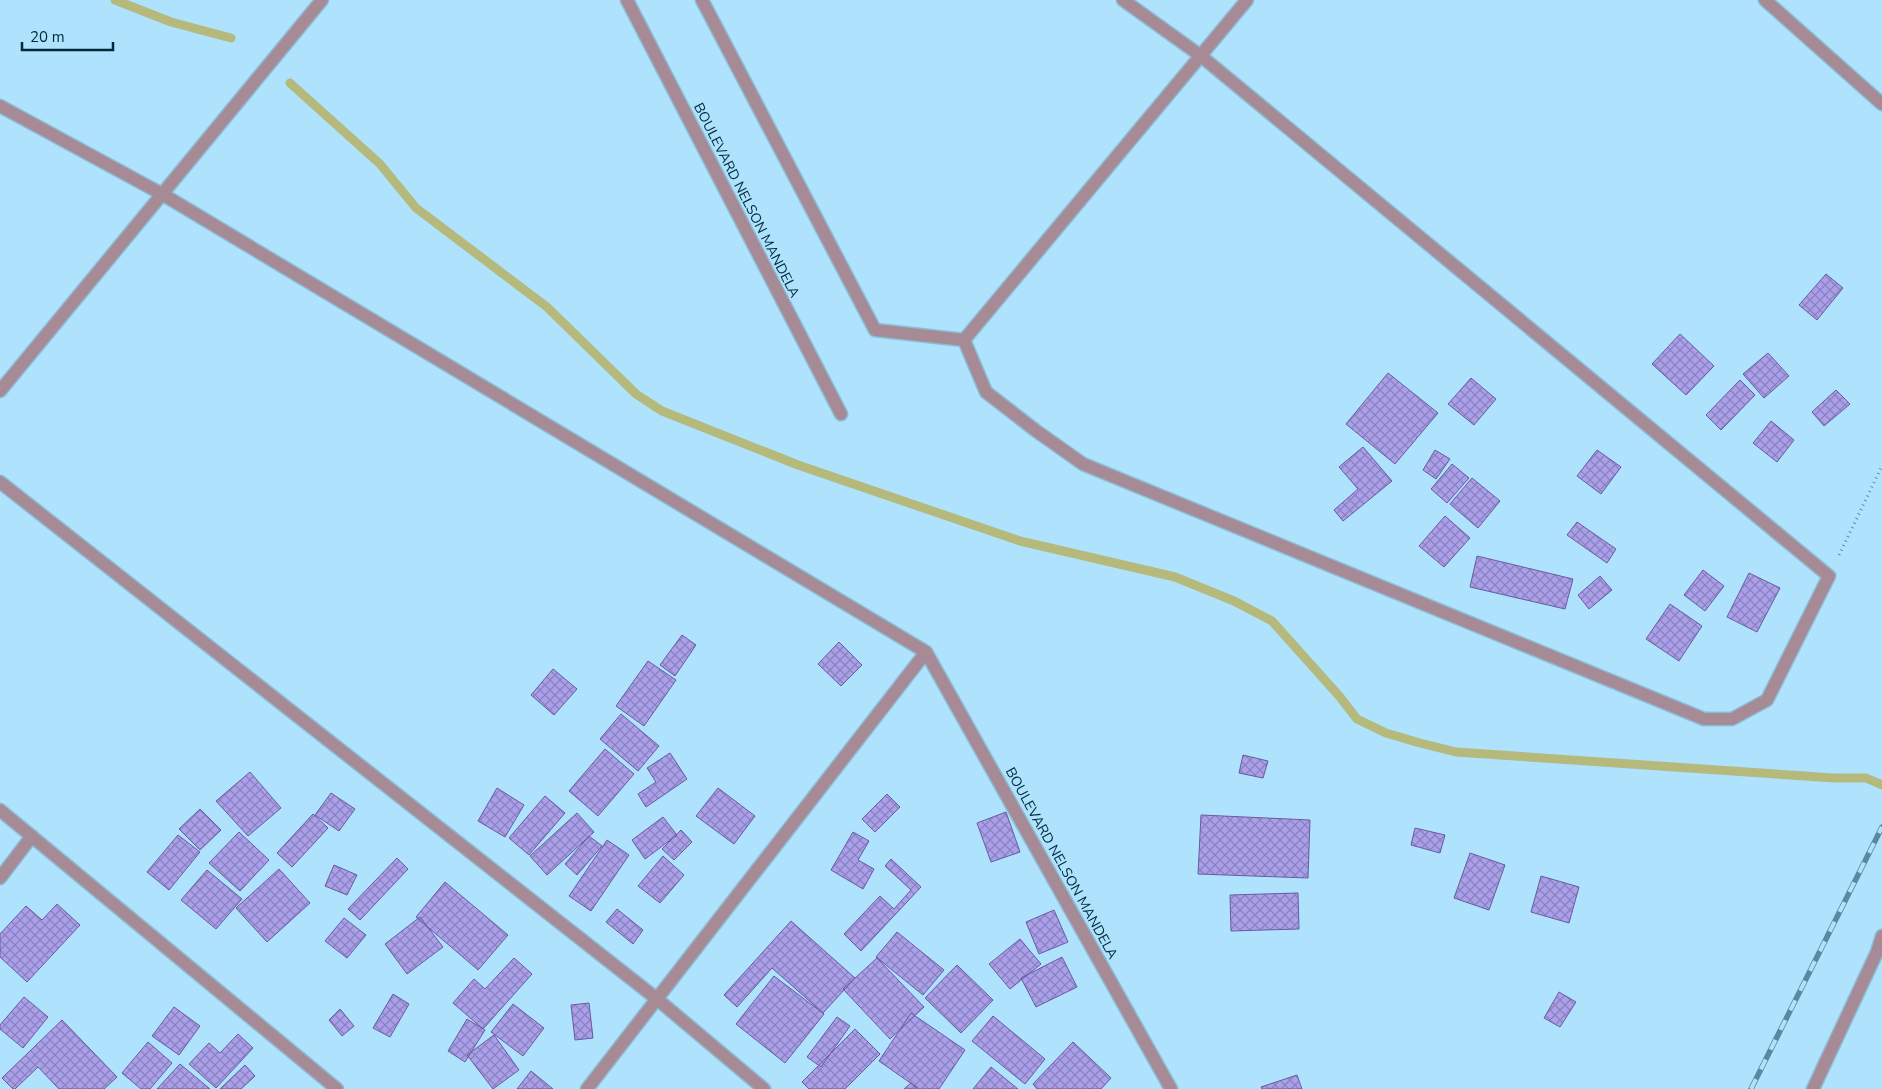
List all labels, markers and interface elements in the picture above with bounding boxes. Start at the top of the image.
scale bar [22,20,114,52]
text: 20 m [30,27,65,47]
street label: BOULEVARD NELSON MANDELA [689,100,804,301]
street label: BOULEVARD NELSON MANDELA [1001,764,1122,962]

